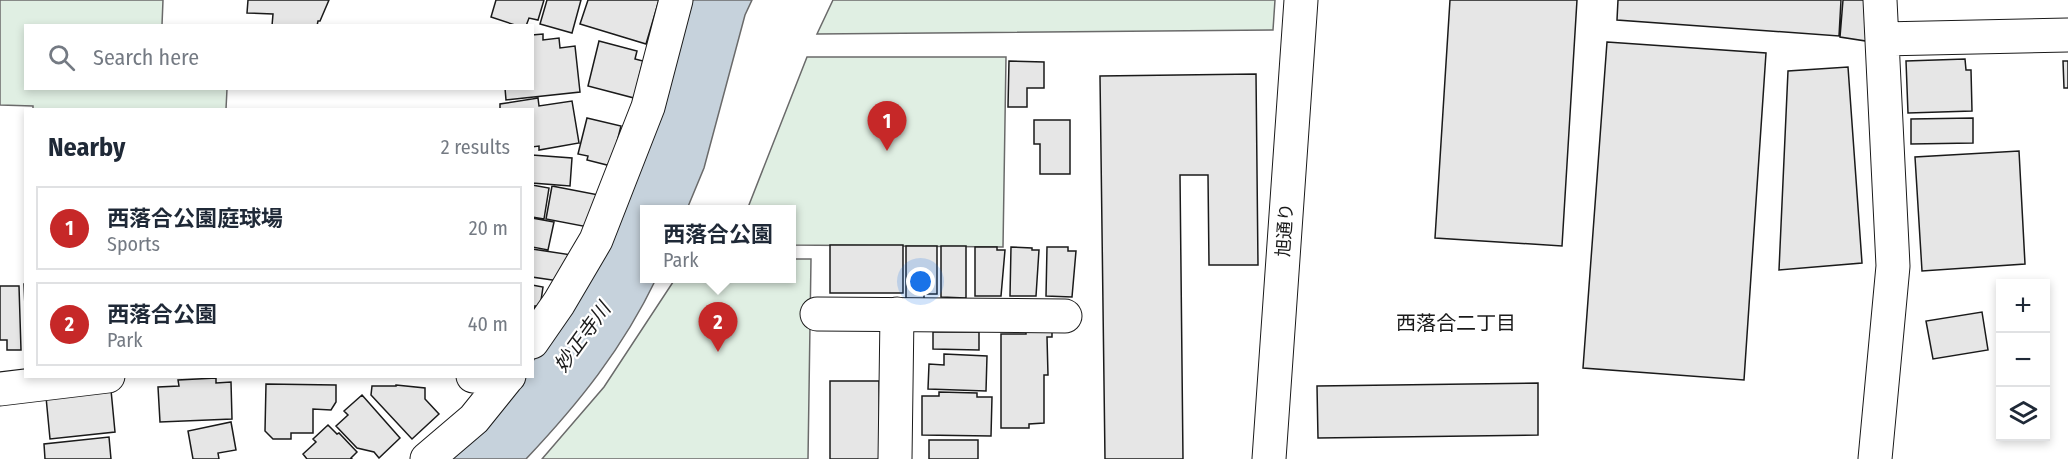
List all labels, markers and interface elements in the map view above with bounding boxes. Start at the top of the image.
search box [24,24,534,90]
icon: search [45,41,78,74]
text: Search here [93,44,199,71]
pin: 1 [868,102,906,151]
text: Nearby [48,132,125,163]
text: 2 results [441,135,510,159]
street label: 旭通り [1272,202,1298,258]
text: 西落合公園庭球場 [107,205,283,232]
popup [640,205,796,283]
text: 1 [65,216,74,240]
text: 20 m [469,216,508,240]
text: 西落合公園 [663,221,773,248]
text: Sports [107,232,160,256]
text: Park [663,248,699,272]
your location [906,267,935,296]
map controls [1996,279,2050,441]
button: + [1996,279,2050,333]
water label: 妙正寺川 [549,296,616,376]
text: 西落合公園 [107,301,217,328]
pin: 2 [698,302,738,352]
district label: 西落合二丁目 [1396,311,1516,335]
text: 2 [65,312,74,336]
text: 40 m [468,312,508,336]
text: Park [107,328,143,352]
button: − [1996,333,2050,387]
button: layers [1996,387,2050,441]

